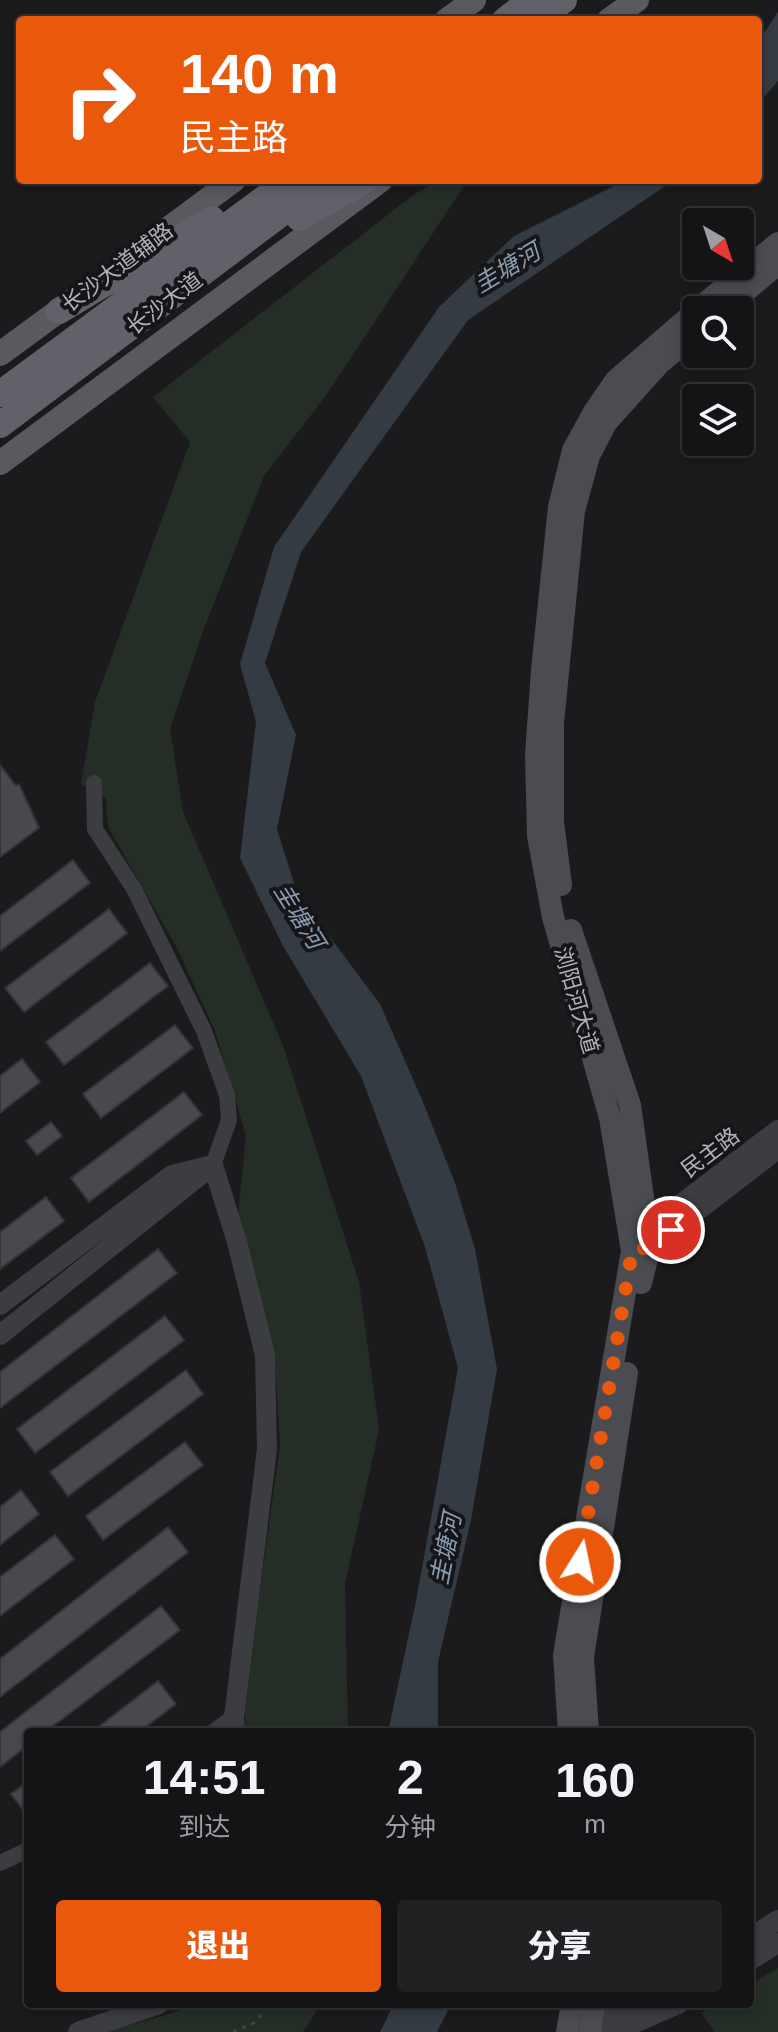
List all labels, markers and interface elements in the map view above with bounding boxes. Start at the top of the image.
text: 140 m [180,42,339,105]
icon: right [48,48,152,152]
text: 民主路 [180,117,288,158]
north arrow [682,208,754,280]
map controls [682,208,754,456]
street label: 长沙大道辅路 [56,217,178,317]
water label: 圭塘河 [469,235,548,298]
street label: 长沙大道 [121,266,207,340]
button: search [682,296,754,368]
button: layers [682,384,754,456]
water label: 圭塘河 [269,878,332,957]
street label: 浏阳河大道 [549,944,604,1056]
street label: 民主路 [676,1123,744,1182]
pin [637,1196,705,1264]
icon: arrive [649,1208,693,1252]
water label: 圭塘河 [425,1507,466,1587]
position arrow [538,1520,622,1604]
text: 14:51 [143,1751,266,1804]
text: 2 [397,1751,424,1804]
text: 160 [555,1754,635,1807]
text: m [584,1809,606,1839]
text: 到达 [178,1812,230,1842]
text: 分钟 [384,1812,436,1842]
button: 退出 [56,1900,381,1992]
button: 分享 [397,1900,722,1992]

